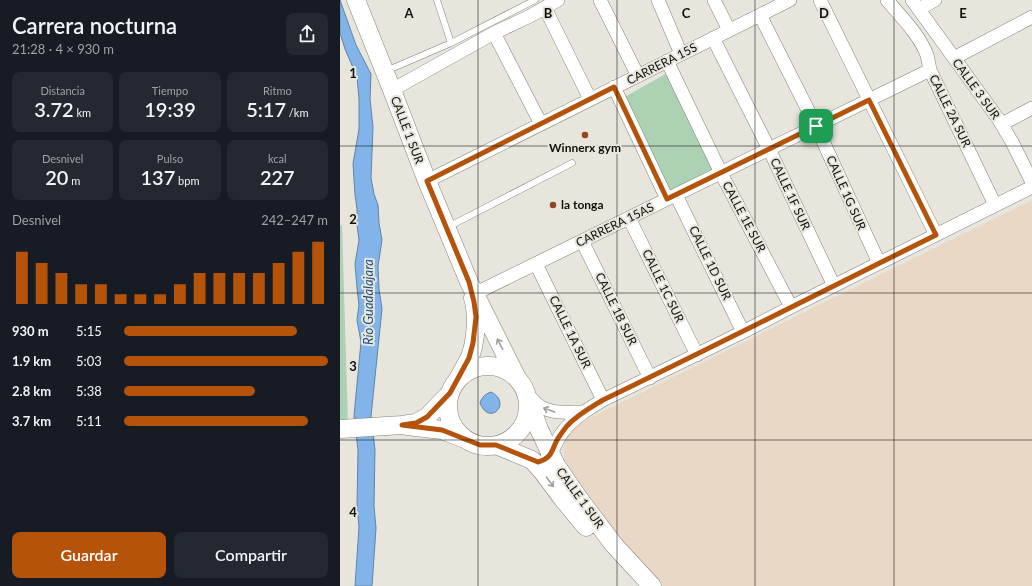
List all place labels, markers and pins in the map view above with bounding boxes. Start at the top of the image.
pin [799,109,833,143]
marker: Winnerx gym [580,130,590,140]
place label: Winnerx gym [549,140,621,155]
place label: la tonga [561,197,604,212]
marker: la tonga [548,200,558,210]

